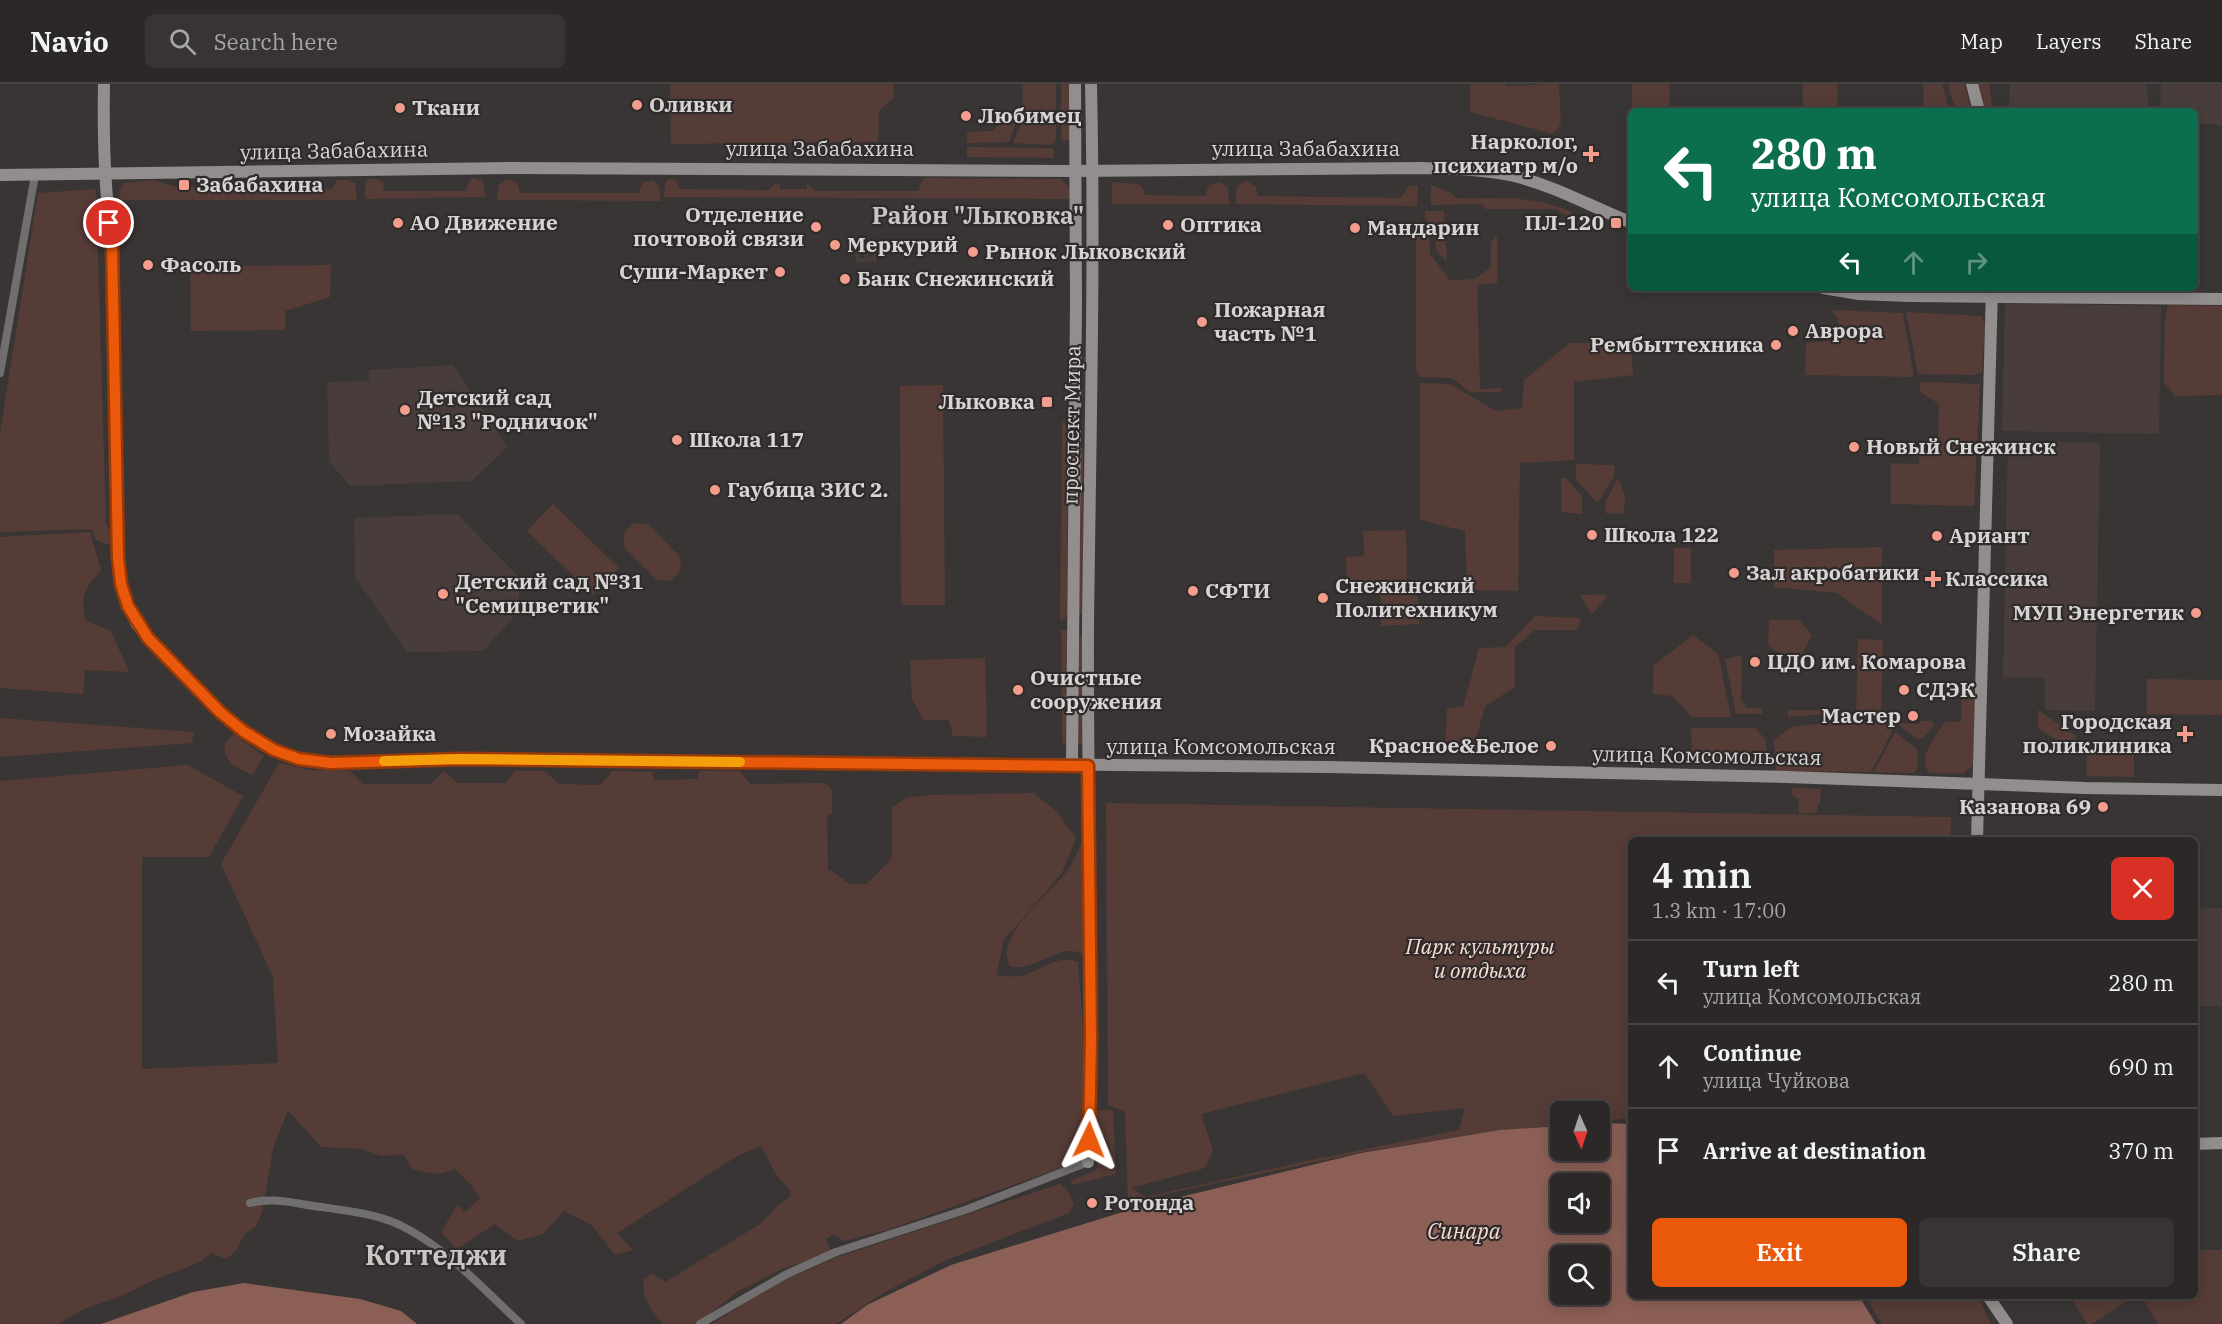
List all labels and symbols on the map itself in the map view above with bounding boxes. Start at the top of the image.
place label: Оливки [649,90,733,118]
place label: Ткани [412,93,480,121]
marker: Оливки [630,98,644,112]
marker: Ткани [393,101,407,115]
place label: Любимец [978,101,1082,129]
marker: Любимец [959,109,973,123]
place label: Нарколог, психиатр м/о [1433,127,1578,179]
street label: улица Забабахина [240,134,428,166]
street label: улица Забабахина [726,134,914,162]
street label: улица Забабахина [1212,134,1400,162]
marker: Нарколог, психиатр м/о [1582,145,1600,163]
place label: Забабахина [196,170,323,198]
marker: Забабахина [177,178,191,192]
pin [83,197,134,248]
district label: Район "Лыковка" [872,199,1084,231]
place label: Отделение почтовой связи [633,200,804,252]
place label: АО Движение [410,208,558,236]
place label: ПЛ-120 [1525,208,1604,236]
place label: Оптика [1180,210,1262,238]
place label: Мандарин [1367,213,1479,241]
marker: АО Движение [391,216,405,230]
marker: ПЛ-120 [1609,216,1623,230]
marker: Оптика [1161,218,1175,232]
marker: Отделение почтовой связи [809,220,823,234]
marker: Мандарин [1348,221,1362,235]
place label: Меркурий [847,230,958,258]
place label: Рынок Лыковский [985,237,1186,265]
marker: Меркурий [828,238,842,252]
marker: Рынок Лыковский [966,245,980,259]
place label: Фасоль [160,250,241,278]
place label: Суши-Маркет [619,257,768,285]
marker: Фасоль [141,258,155,272]
place label: Банк Снежинский [857,264,1054,292]
marker: Суши-Маркет [773,265,787,279]
marker: Банк Снежинский [838,272,852,286]
place label: Пожарная часть №1 [1214,295,1326,347]
marker: Пожарная часть №1 [1195,315,1209,329]
place label: Аврора [1805,316,1883,344]
marker: Аврора [1786,324,1800,338]
place label: Рембыттехника [1590,330,1764,358]
marker: Рембыттехника [1769,338,1783,352]
street label: проспект Мира [1056,345,1086,505]
place label: Детский сад №13 "Родничок" [417,383,598,435]
place label: Лыковка [938,387,1035,415]
marker: Лыковка [1040,395,1054,409]
marker: Детский сад №13 "Родничок" [398,403,412,417]
place label: Школа 117 [689,425,804,453]
place label: Новый Снежинск [1866,432,2056,460]
marker: Школа 117 [670,433,684,447]
marker: Новый Снежинск [1847,440,1861,454]
place label: Гаубица ЗИС 2. [727,475,888,503]
marker: Гаубица ЗИС 2. [708,483,722,497]
place label: Школа 122 [1604,520,1719,548]
place label: Ариант [1949,521,2030,549]
marker: Школа 122 [1585,528,1599,542]
marker: Ариант [1930,529,1944,543]
place label: Зал акробатики [1746,558,1919,586]
place label: Классика [1945,564,2049,592]
marker: Зал акробатики [1727,566,1741,580]
place label: Детский сад №31 "Семицветик" [455,567,644,619]
place label: Снежинский Политехникум [1335,571,1498,623]
marker: Классика [1926,572,1940,586]
place label: СФТИ [1205,576,1270,604]
marker: СФТИ [1186,584,1200,598]
marker: Детский сад №31 "Семицветик" [436,587,450,601]
marker: Снежинский Политехникум [1316,591,1330,605]
place label: МУП Энергетик [2013,598,2184,626]
marker: МУП Энергетик [2189,606,2203,620]
place label: ЦДО им. Комарова [1767,647,1966,675]
marker: ЦДО им. Комарова [1748,655,1762,669]
place label: Очистные сооружения [1030,663,1162,715]
place label: СДЭК [1916,675,1976,703]
marker: Очистные сооружения [1011,683,1025,697]
marker: СДЭК [1897,683,1911,697]
place label: Мастер [1821,701,1901,729]
place label: Городская поликлиника [2023,707,2172,759]
marker: Мастер [1906,709,1920,723]
place label: Мозайка [343,719,437,747]
marker: Городская поликлиника [2176,725,2194,743]
marker: Мозайка [324,727,338,741]
place label: Красное&Белое [1369,731,1539,759]
street label: улица Комсомольская [1106,732,1336,760]
marker: Красное&Белое [1544,739,1558,753]
street label: улица Комсомольская [1592,739,1822,771]
place label: Казанова 69 [1959,792,2091,820]
marker: Казанова 69 [2096,800,2110,814]
park label: Парк культуры и отдыха [1405,932,1555,984]
north arrow [1550,1101,1610,1161]
position arrow [1057,1108,1121,1172]
place label: Ротонда [1104,1188,1194,1216]
marker: Ротонда [1085,1196,1099,1210]
water label: Синара [1427,1216,1501,1245]
district label: Коттеджи [365,1237,507,1272]

